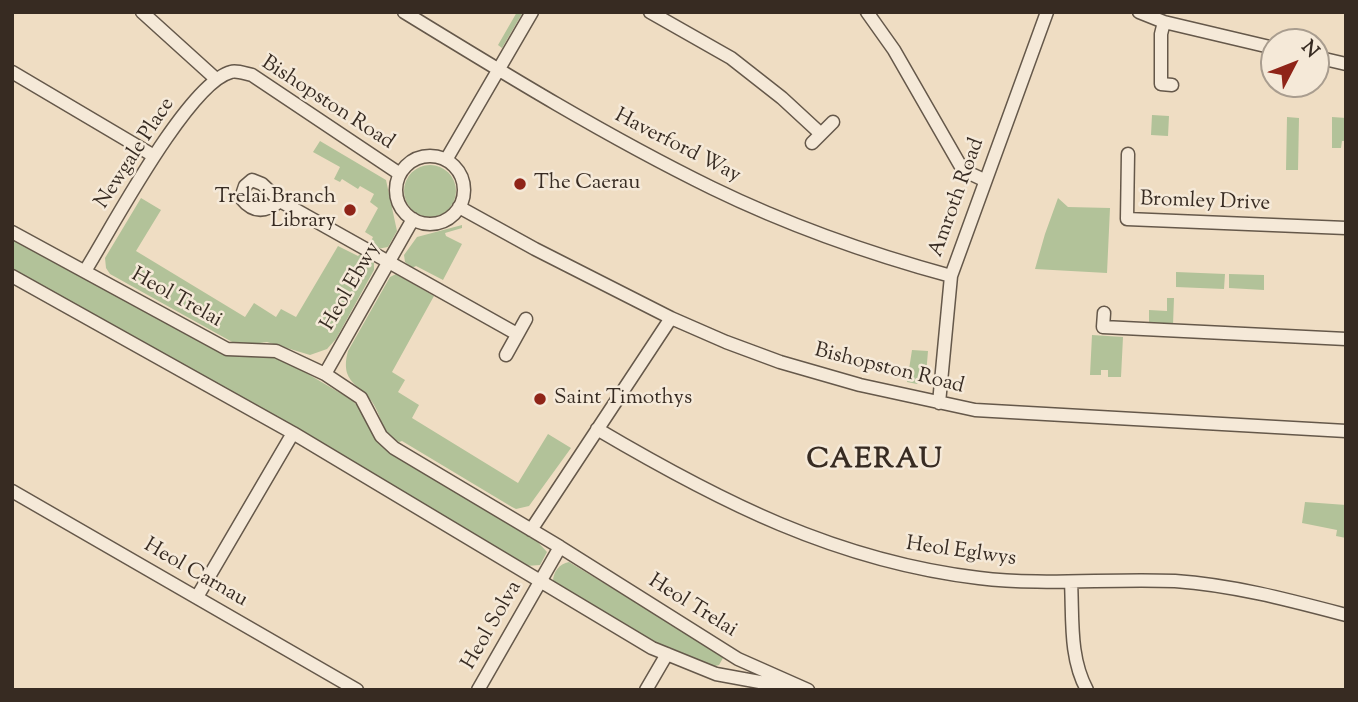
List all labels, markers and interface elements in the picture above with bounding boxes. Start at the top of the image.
north arrow [1260,28,1330,98]
text: N [1294,35,1325,65]
street label: Bishopston Road [256,52,398,156]
street label: Newgale Place [91,94,181,214]
street label: Haverford Way [610,104,744,190]
street label: Amroth Road [925,135,991,261]
place label: The Caerau [534,171,640,197]
marker: The Caerau [512,176,528,192]
place label: Trelai Branch Library [215,185,336,235]
street label: Bromley Drive [1139,188,1271,218]
marker: Trelai Branch Library [342,202,358,218]
street label: Heol Ebwy [317,238,387,336]
street label: Heol Trelai [126,264,226,334]
street label: Bishopston Road [811,339,967,401]
place label: Saint Timothys [554,386,692,412]
marker: Saint Timothys [532,391,548,407]
district label: CAERAU [807,445,943,479]
street label: Heol Eglwys [904,533,1018,573]
street label: Heol Carnau [139,534,251,614]
street label: Heol Trelai [643,570,741,644]
street label: Heol Solva [458,577,528,675]

